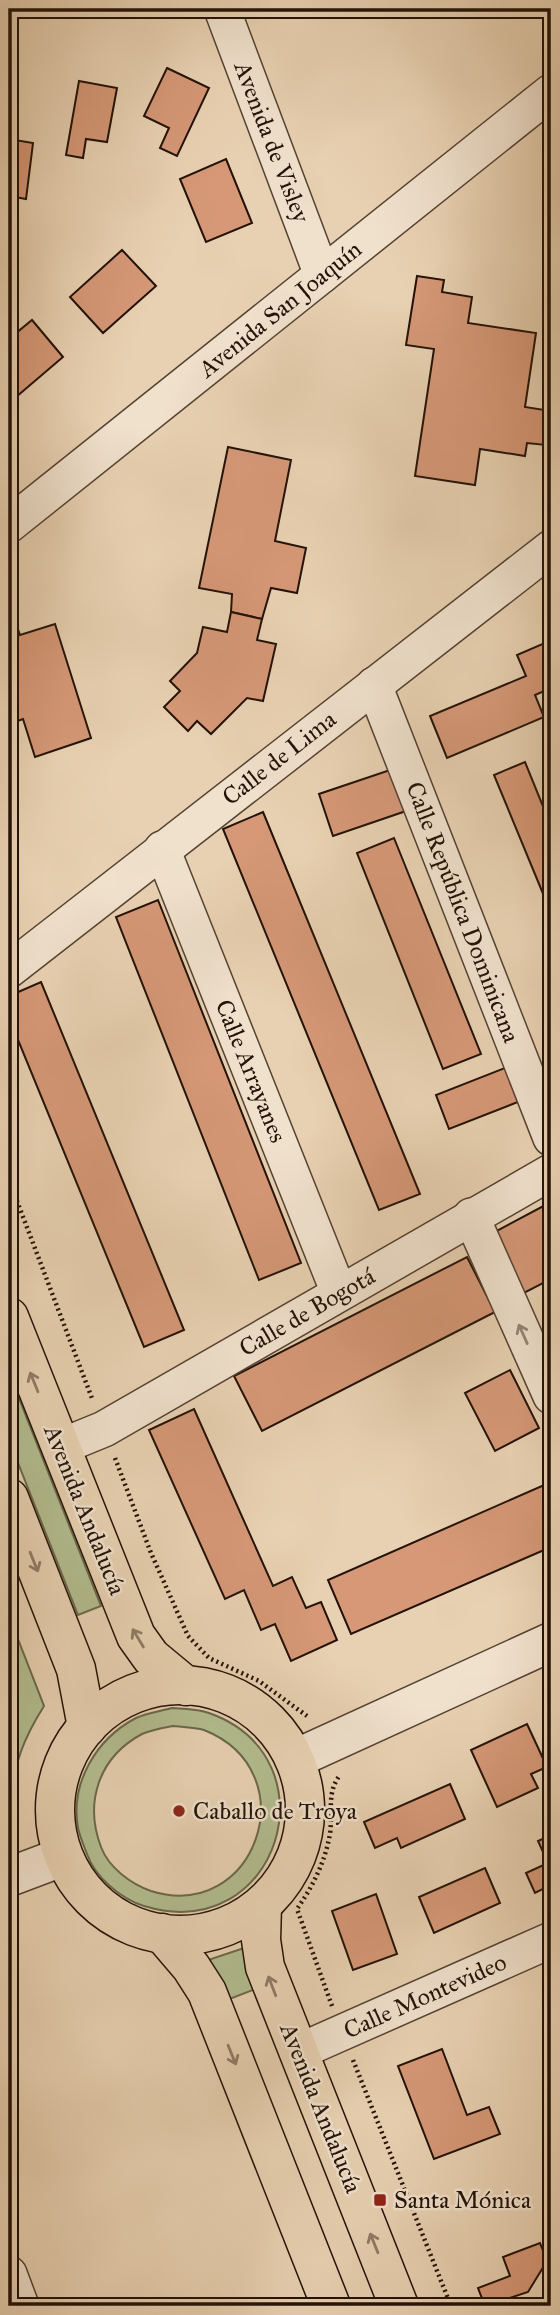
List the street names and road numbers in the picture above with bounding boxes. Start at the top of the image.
street label: Avenida de Visley [227,56,317,227]
street label: Avenida San Joaquín [192,234,367,384]
street label: Calle de Lima [216,704,343,812]
street label: Calle República Dominicana [399,777,527,1047]
street label: Calle Arrayanes [209,995,293,1147]
street label: Calle de Bogotá [234,1261,381,1363]
street label: Avenida Andalucía [37,1420,133,1600]
street label: Calle Montevideo [339,1947,511,2045]
street label: Avenida Andalucía [273,2018,369,2198]

